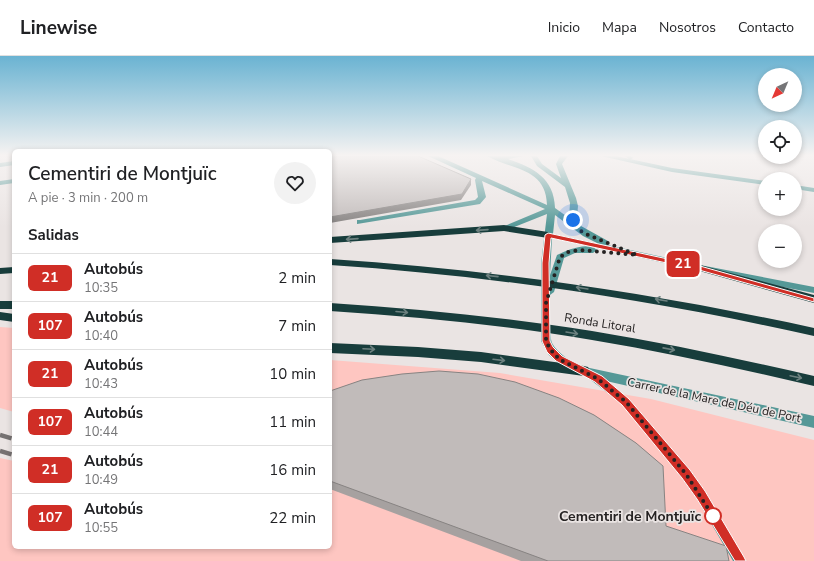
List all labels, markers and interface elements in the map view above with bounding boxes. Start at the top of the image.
text: Linewise [20,15,97,41]
text: Inicio [548,18,580,37]
text: Mapa [602,18,637,37]
text: Nosotros [659,18,716,37]
text: Contacto [738,18,794,37]
north arrow [758,68,802,112]
map controls [758,68,802,268]
button: locate [758,120,802,164]
text: Cementiri de Montjuïc [28,161,217,187]
button: heart [274,162,316,204]
button: + [758,172,802,216]
text: A pie · 3 min · 200 m [28,189,148,207]
your location [563,210,583,230]
button: − [758,224,802,268]
text: Salidas [28,225,79,245]
one-way arrow [476,226,489,233]
one-way arrow [346,235,359,242]
line badge: 21 [665,251,701,277]
text: 21 [675,254,691,273]
text: Autobús [84,259,143,279]
text: 21 [42,268,58,287]
text: 2 min [278,268,316,288]
one-way arrow [486,272,499,279]
text: 10:35 [84,279,118,297]
one-way arrow [576,284,589,292]
one-way arrow [655,296,668,304]
text: Autobús [84,307,143,327]
one-way arrow [395,308,408,315]
street label: Ronda Litoral [563,309,637,337]
text: 107 [37,316,63,335]
text: 7 min [278,316,316,336]
text: 10:40 [84,327,118,345]
one-way arrow [565,329,578,337]
one-way arrow [362,346,375,353]
one-way arrow [662,346,675,354]
text: Autobús [84,355,143,375]
one-way arrow [492,356,505,363]
text: 21 [42,364,58,383]
text: 10 min [269,364,316,384]
one-way arrow [789,373,802,381]
street label: Carrer de la Mare de Déu de Port [626,374,803,426]
text: 10:43 [84,375,118,393]
text: Autobús [84,403,143,423]
text: 107 [37,412,63,431]
text: 11 min [269,412,316,432]
text: 10:44 [84,423,118,441]
text: Autobús [84,451,143,471]
text: 21 [42,460,58,479]
text: 16 min [269,460,316,480]
text: 10:49 [84,471,118,489]
text: Autobús [84,499,143,519]
place label: Cementiri de Montjuïc [559,507,701,526]
marker: Cementiri de Montjuïc [704,507,722,525]
text: 107 [37,508,63,527]
text: 22 min [269,508,316,528]
text: 10:55 [84,519,118,537]

